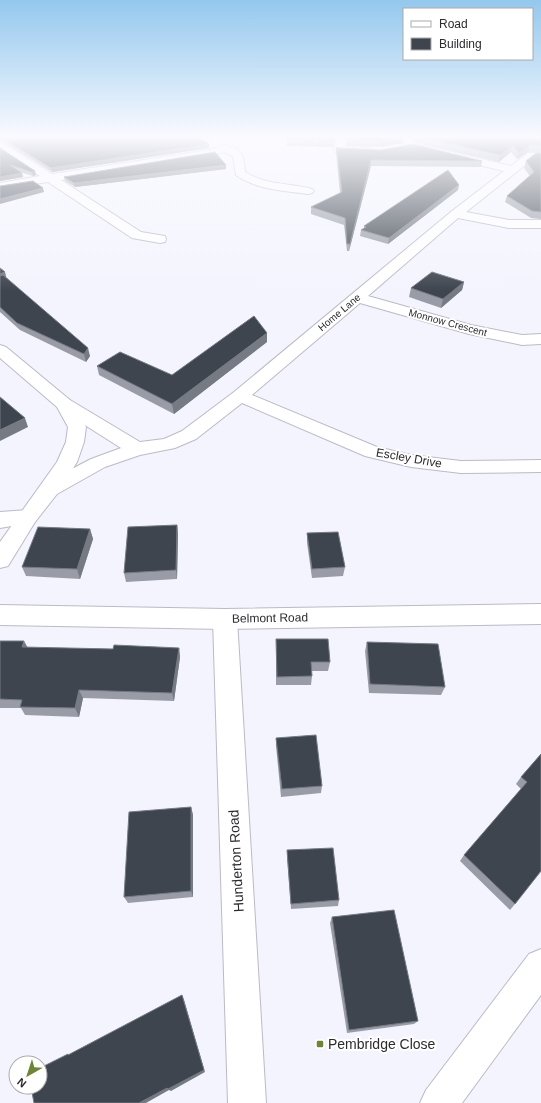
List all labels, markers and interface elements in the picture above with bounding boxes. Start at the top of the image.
legend [403,8,533,60]
text: Road [439,17,468,31]
text: Building [439,37,482,51]
street label: Home Lane [316,291,363,333]
street label: Monnow Crescent [408,307,488,338]
street label: Escley Drive [375,445,443,471]
street label: Belmont Road [232,610,308,626]
street label: Hunderton Road [225,809,247,913]
place label: Pembridge Close [328,1036,436,1052]
marker: Pembridge Close [315,1039,325,1049]
north arrow [8,1055,48,1095]
text: N [15,1076,29,1090]

